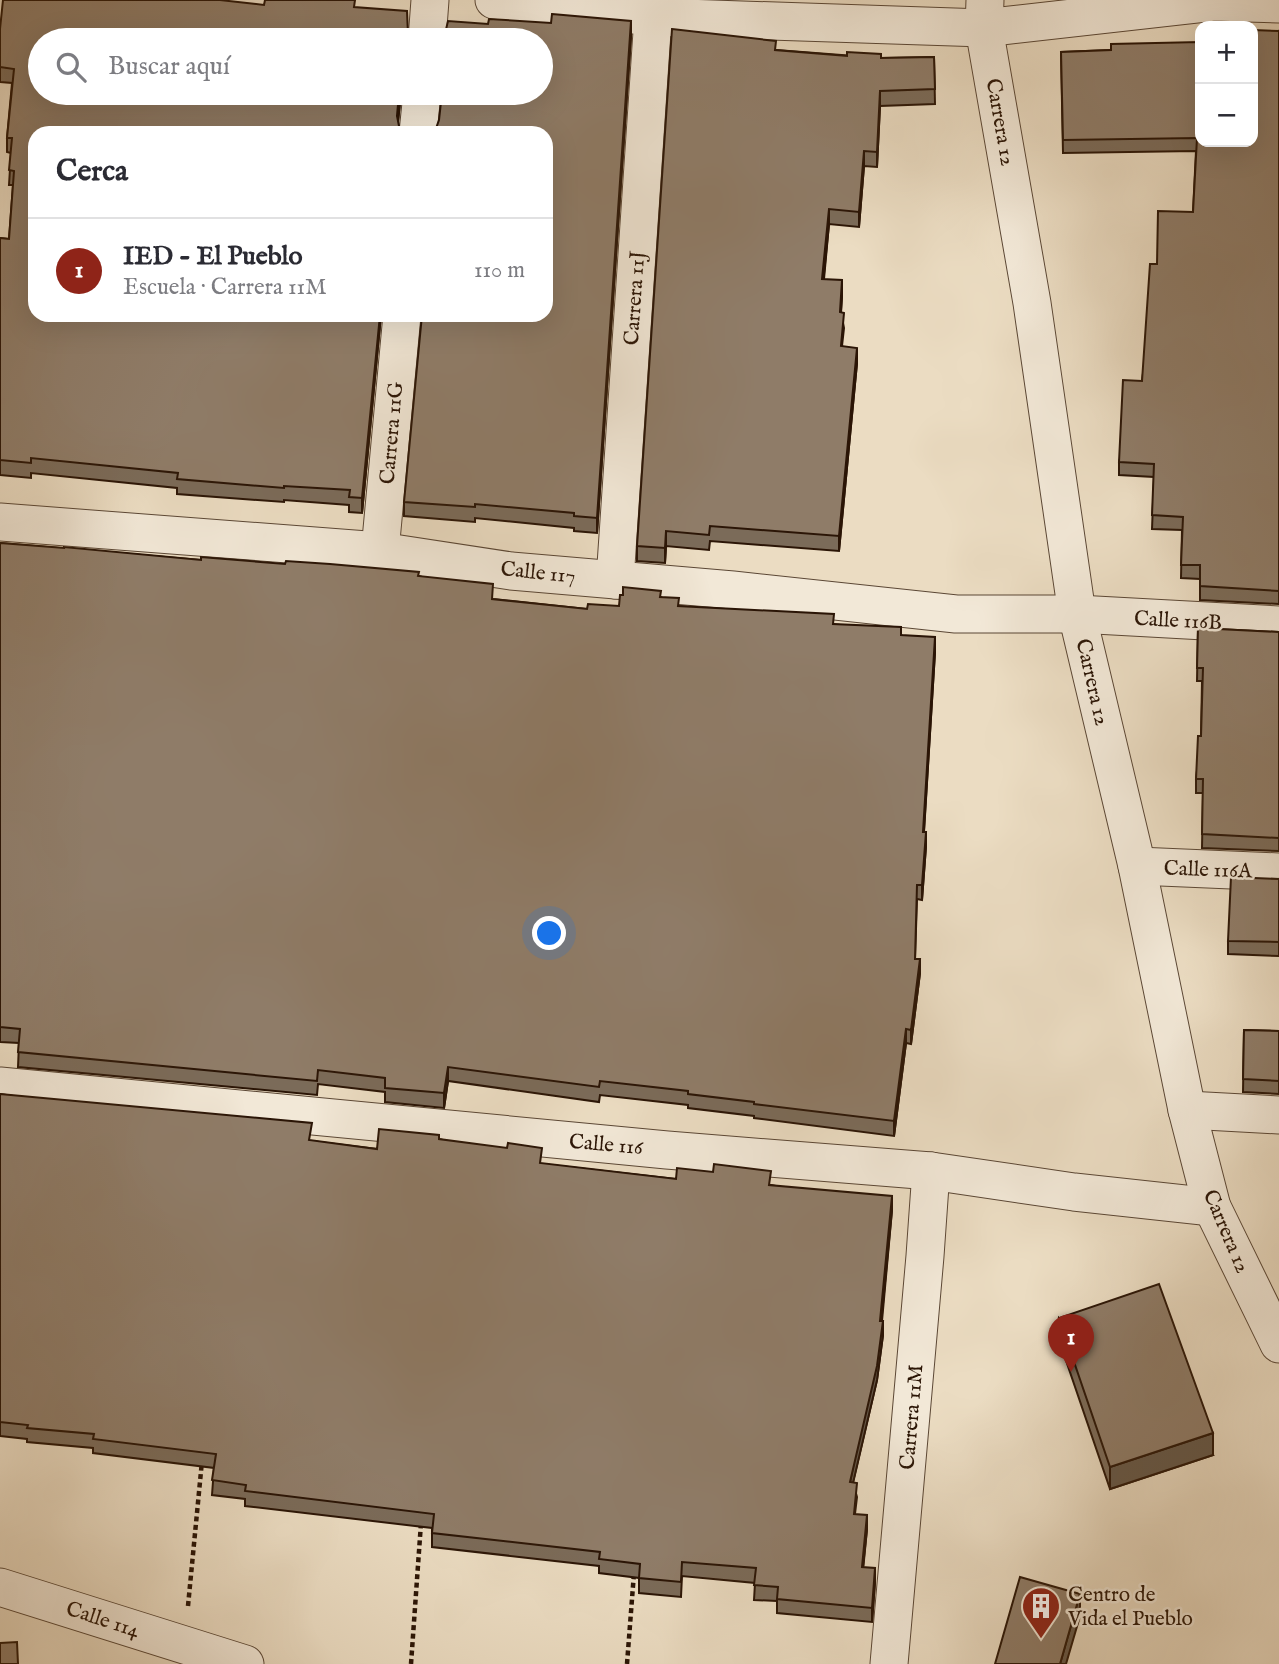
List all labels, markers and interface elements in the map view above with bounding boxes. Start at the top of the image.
map controls [1195,21,1258,147]
button: + [1195,21,1258,84]
search box [28,28,553,105]
icon: search [52,48,90,86]
text: Buscar aquí [108,50,230,83]
street label: Carrera 12 [979,76,1020,168]
button: − [1195,84,1258,147]
text: Cerca [56,153,128,191]
text: IED - El Pueblo [123,240,303,273]
street label: Carrera 11J [619,249,652,346]
text: 1 [75,256,83,285]
text: 110 m [474,256,525,285]
text: Escuela · Carrera 11M [123,273,327,302]
street label: Carrera 11G [375,380,410,486]
street label: Calle 117 [499,556,577,591]
street label: Calle 116B [1133,606,1223,637]
street label: Carrera 12 [1068,636,1115,728]
street label: Calle 116A [1163,855,1253,886]
your location [532,916,566,950]
street label: Calle 116 [568,1129,645,1162]
street label: Carrera 12 [1196,1186,1255,1278]
pin: 1 [1048,1314,1094,1372]
street label: Carrera 11M [894,1363,931,1471]
place label: Centro de Vida el Pueblo [1067,1582,1193,1633]
building icon: Centro de Vida el Pueblo [1020,1585,1062,1640]
street label: Calle 114 [62,1596,143,1645]

